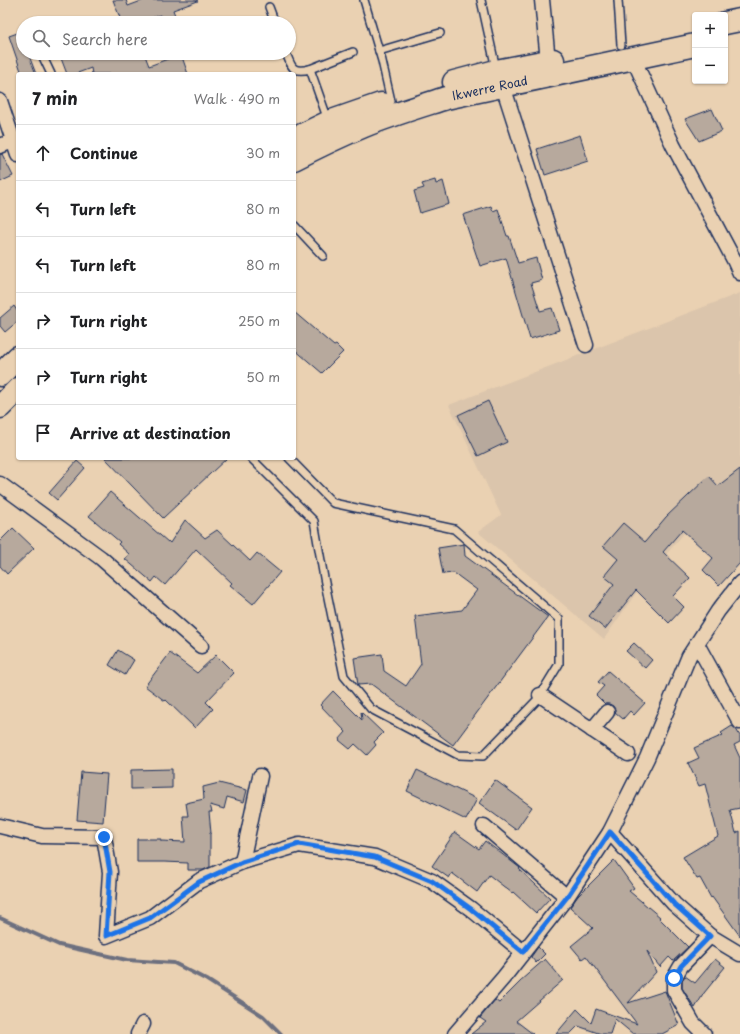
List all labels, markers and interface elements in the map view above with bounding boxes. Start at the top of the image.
map controls [692,12,728,84]
button: + [692,12,728,48]
search box [16,16,296,60]
icon: search [30,27,52,49]
text: Search here [62,27,148,50]
button: − [692,48,728,84]
street label: Ikwerre Road [450,71,529,104]
text: 7 min [32,85,78,111]
text: Walk · 490 m [194,89,280,108]
text: Continue [70,141,138,164]
icon: ahead [32,142,54,164]
text: 30 m [246,143,280,162]
text: Turn left [70,197,136,220]
icon: left [32,198,54,220]
text: 80 m [246,199,280,218]
text: Turn left [70,253,136,276]
icon: left [32,254,54,276]
text: 80 m [246,255,280,274]
text: Turn right [70,309,147,332]
icon: right [32,310,54,332]
text: 250 m [238,311,280,330]
text: Turn right [70,365,147,388]
icon: right [32,366,54,388]
text: 50 m [246,367,280,386]
text: Arrive at destination [70,421,231,444]
icon: arrive [32,422,54,444]
route end [95,828,113,846]
route start [665,969,683,987]

